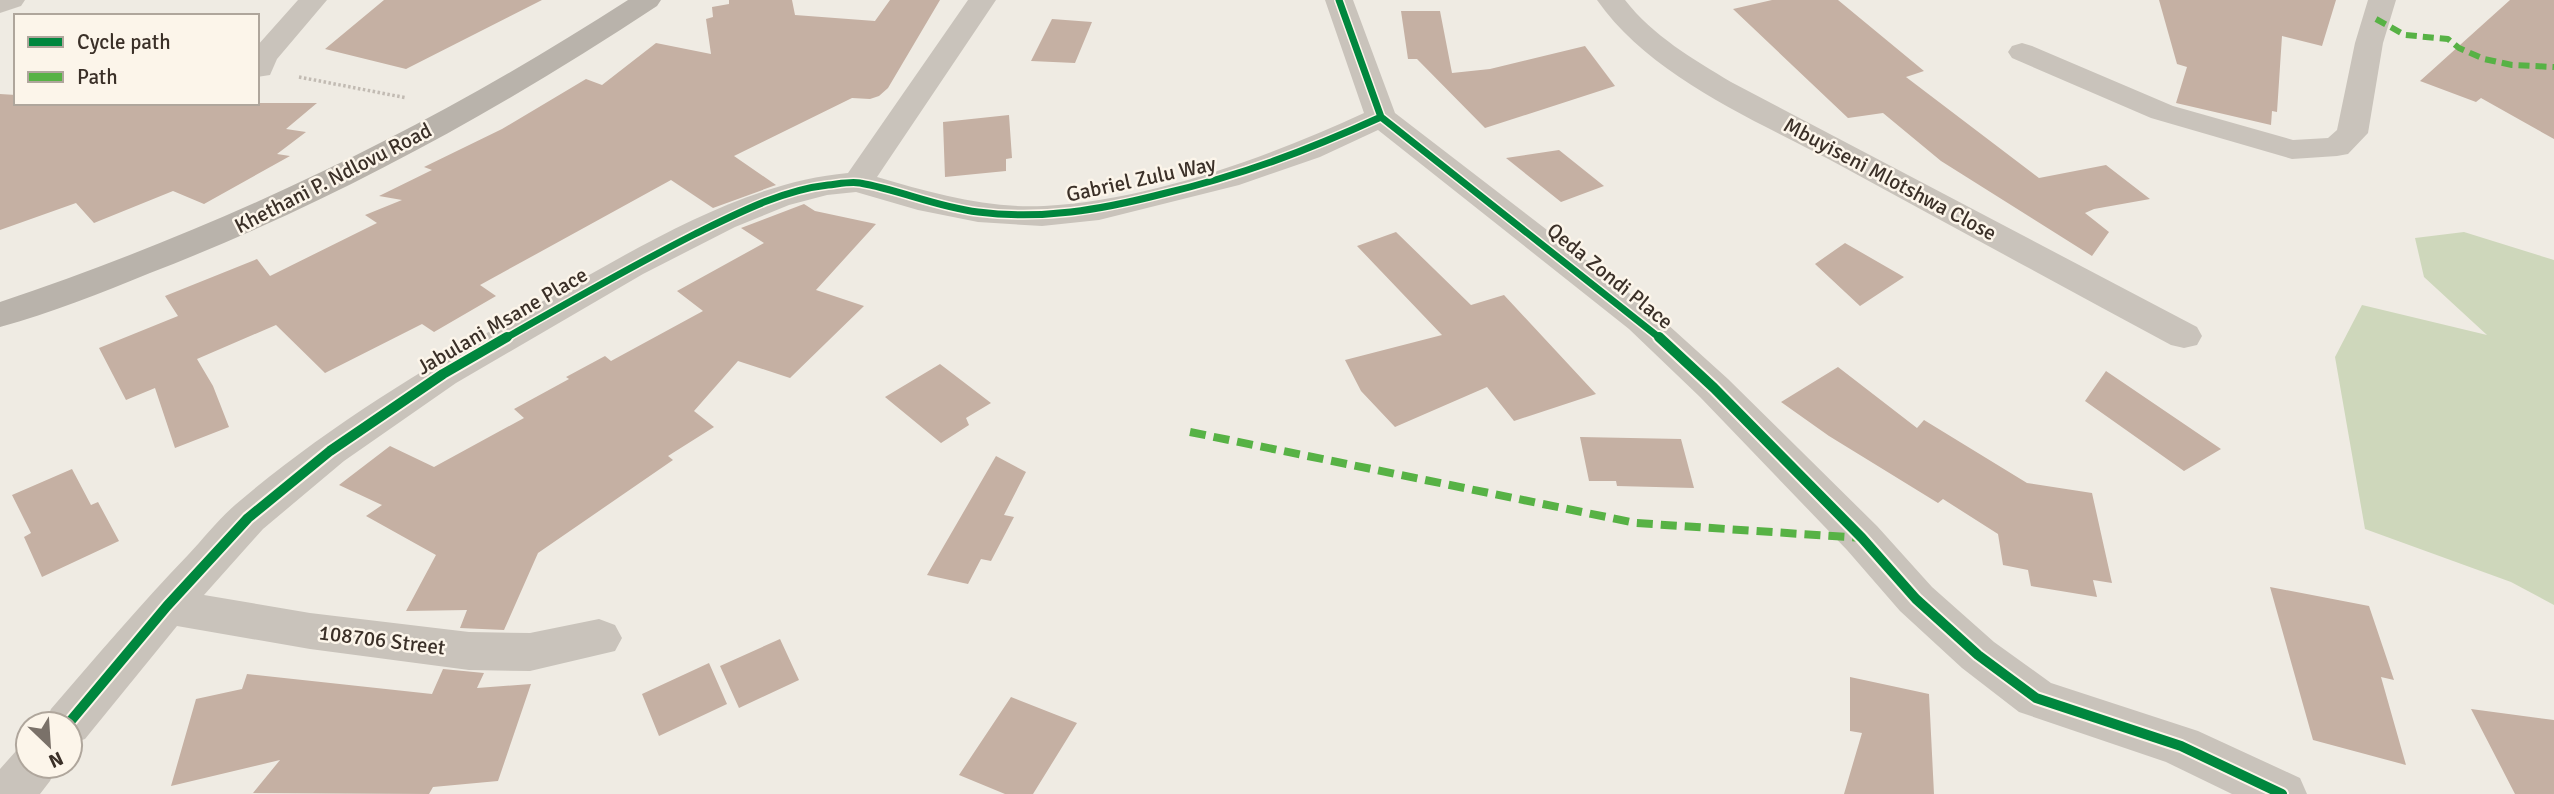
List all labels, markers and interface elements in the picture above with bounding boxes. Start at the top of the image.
legend [14,14,259,105]
text: Cycle path [77,29,171,55]
text: Path [77,64,118,90]
street label: Mbuyiseni Mlotshwa Close [1779,112,2001,246]
street label: Khethani P. Ndlovu Road [230,117,436,239]
street label: Gabriel Zulu Way [1064,150,1218,208]
street label: Qeda Zondi Place [1542,217,1678,335]
street label: Jabulani Msane Place [412,261,592,381]
street label: 108706 Street [317,619,447,661]
north arrow [14,710,84,780]
text: N [45,746,67,773]

